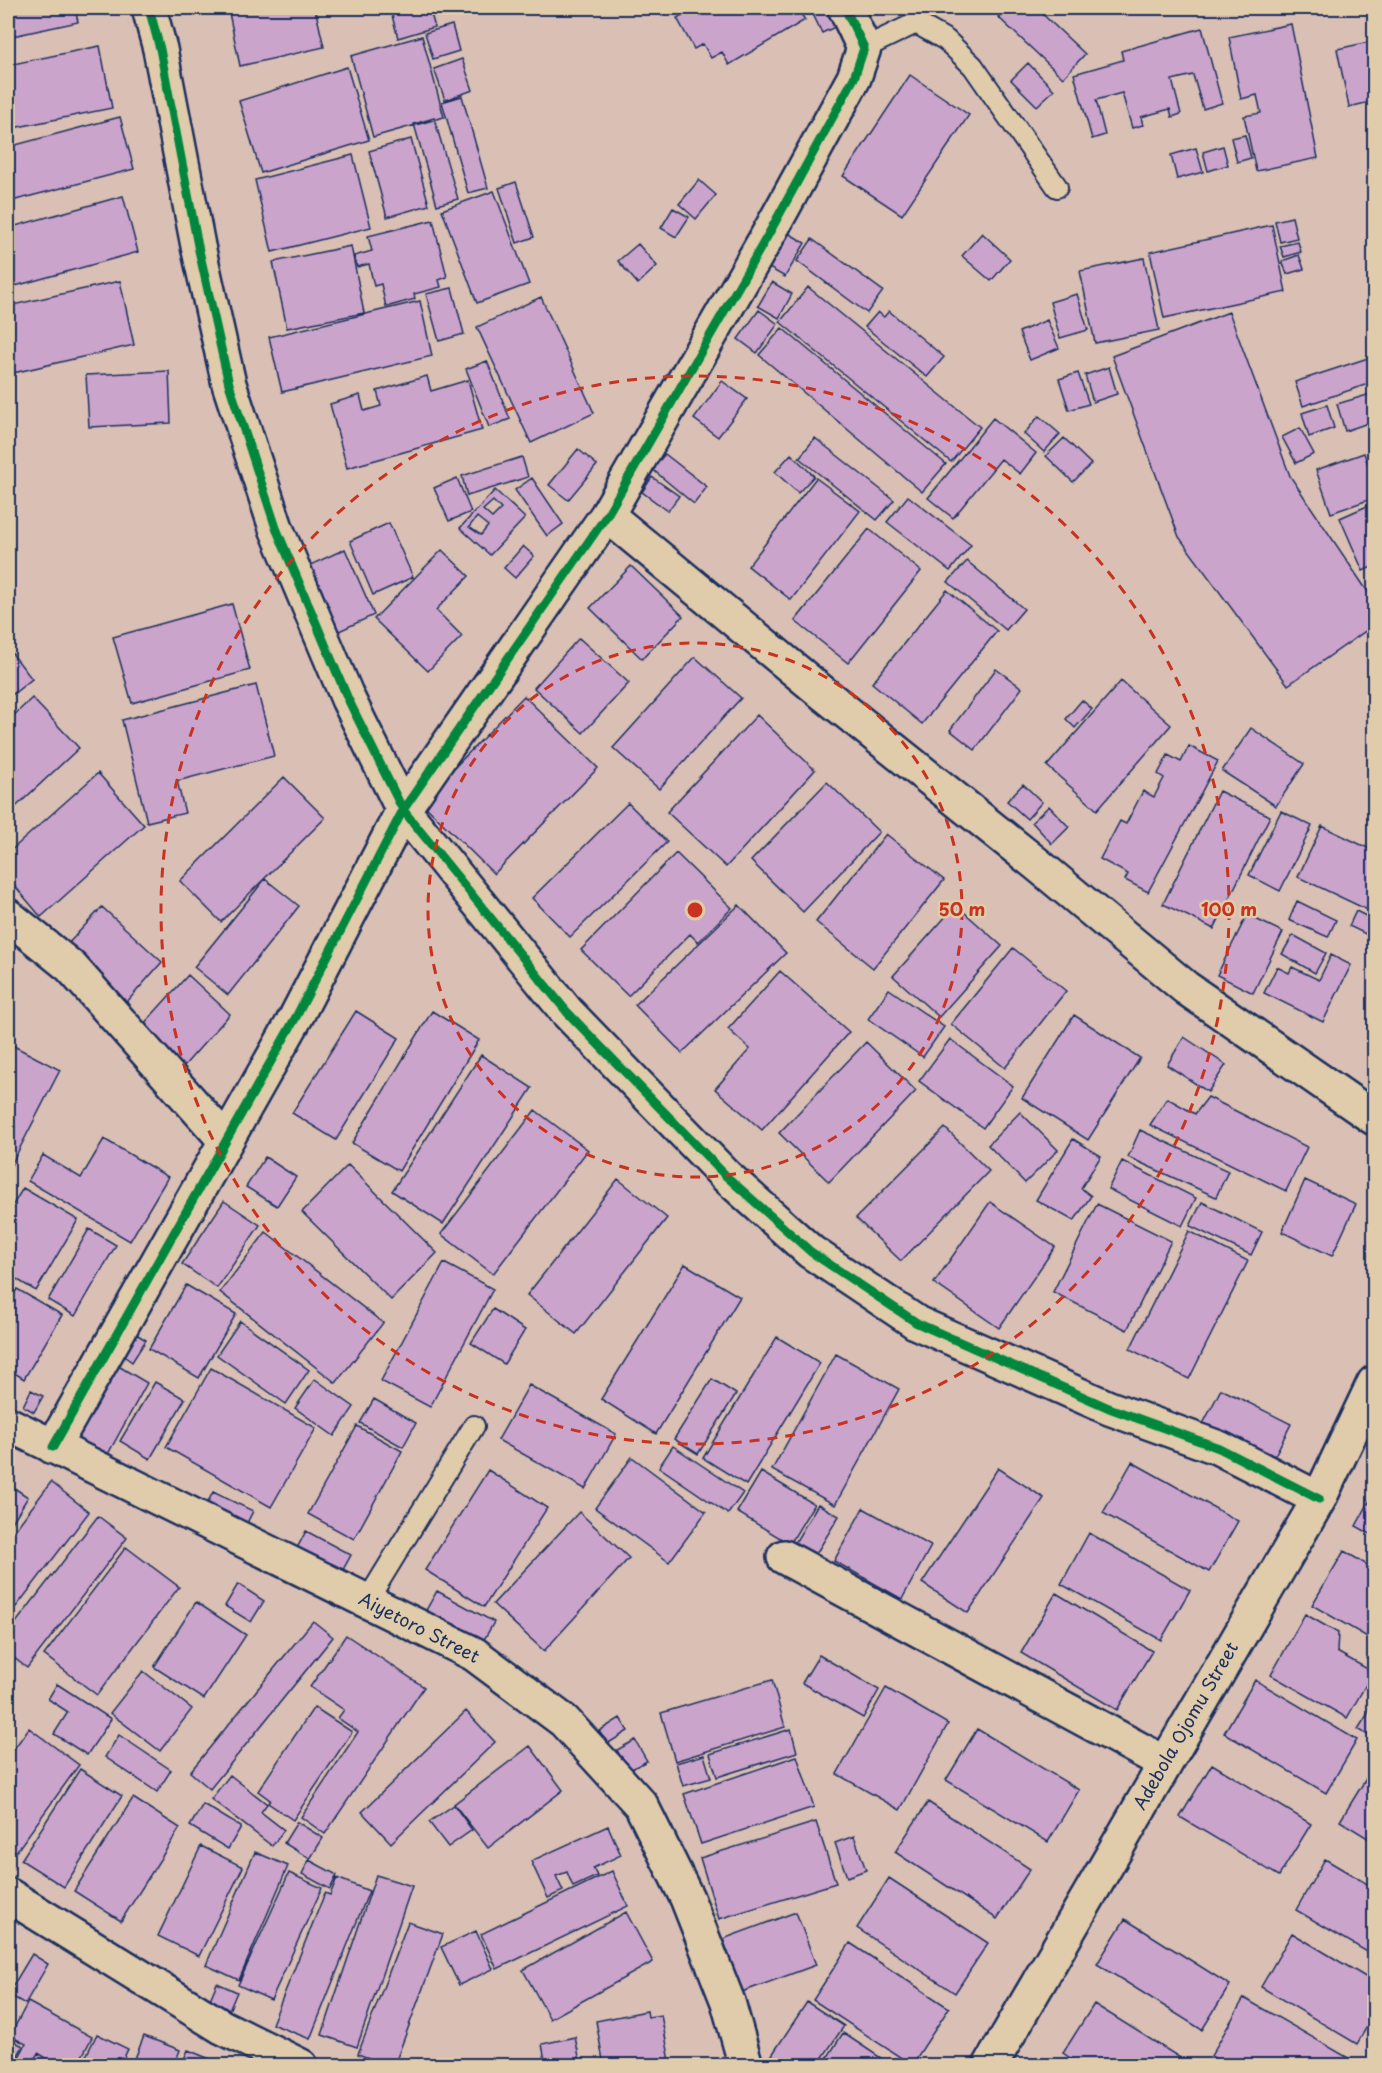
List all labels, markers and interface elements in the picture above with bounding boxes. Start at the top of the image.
text: 50 m [939,895,985,922]
text: 100 m [1201,895,1257,922]
centre of rings [685,900,705,920]
street label: Aiyetoro Street [354,1585,485,1669]
street label: Adebola Ojomu Street [1125,1636,1244,1814]

